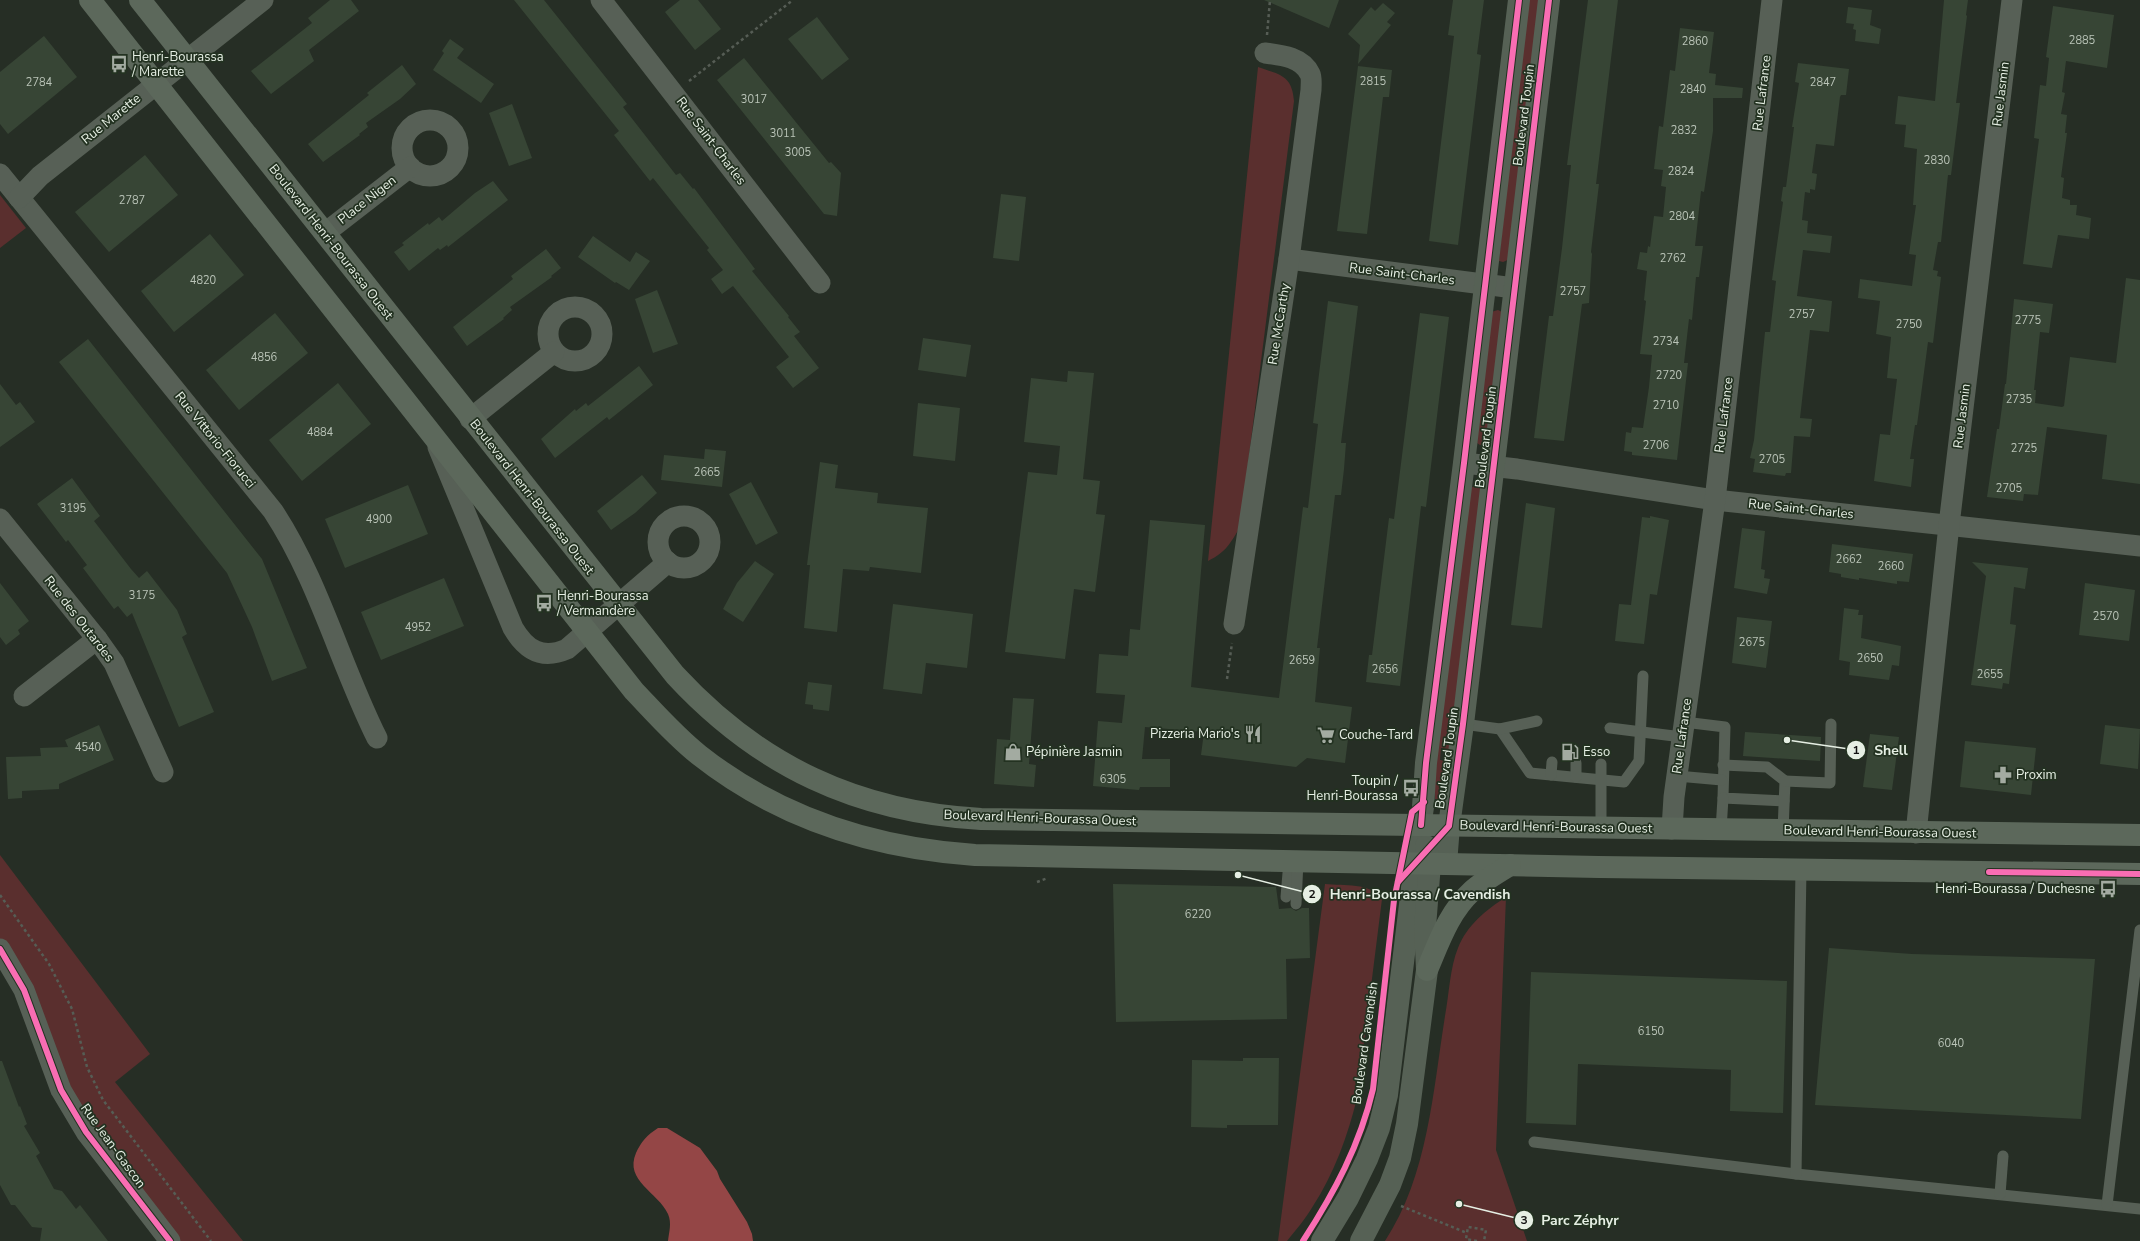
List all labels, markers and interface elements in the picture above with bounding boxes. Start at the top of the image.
house number: 2885 [2069,33,2096,48]
house number: 2860 [1682,34,1709,49]
place label: Henri-Bourassa / Marette [131,48,224,81]
bus stop icon: Henri-Bourassa / Marette [109,54,129,74]
street label: Rue Lafrance [1748,54,1776,132]
street label: Rue Jasmin [1988,61,2014,127]
street label: Boulevard Toupin [1509,63,1539,167]
house number: 2815 [1360,74,1387,89]
house number: 2784 [26,75,53,90]
house number: 2847 [1810,75,1836,90]
house number: 2840 [1680,82,1707,97]
street label: Rue Marette [78,89,145,148]
house number: 3017 [741,92,767,107]
street label: Rue Saint-Charles [672,93,750,189]
house number: 2832 [1671,123,1697,138]
house number: 3011 [770,126,796,141]
house number: 3005 [785,145,812,160]
house number: 2830 [1924,153,1951,168]
street label: Boulevard Henri-Bourassa Ouest [265,161,398,324]
house number: 2824 [1668,164,1695,179]
street label: Place Nigen [334,171,400,229]
house number: 2787 [119,193,145,208]
house number: 2804 [1669,209,1696,224]
house number: 2762 [1660,251,1686,266]
street label: Rue Saint-Charles [1348,259,1456,289]
house number: 4820 [190,273,217,288]
street label: Rue McCarthy [1264,282,1294,366]
house number: 2757 [1560,284,1586,299]
house number: 2757 [1789,307,1815,322]
house number: 2775 [2015,313,2042,328]
house number: 2750 [1896,317,1923,332]
house number: 2734 [1653,334,1680,349]
house number: 4856 [251,350,278,365]
house number: 2720 [1656,368,1683,383]
street label: Rue Lafrance [1710,376,1738,454]
street label: Rue Jasmin [1949,383,1975,449]
street label: Boulevard Toupin [1471,385,1501,489]
street label: Rue Vittorio-Fiorucci [171,388,259,492]
house number: 2735 [2006,392,2033,407]
house number: 2710 [1653,398,1680,413]
street label: Boulevard Henri-Bourassa Ouest [466,416,599,579]
house number: 4884 [307,425,334,440]
house number: 2706 [1643,438,1670,453]
house number: 2725 [2011,441,2038,456]
house number: 2705 [1759,452,1786,467]
house number: 2665 [694,465,721,480]
house number: 2705 [1996,481,2023,496]
street label: Rue Saint-Charles [1747,495,1855,523]
house number: 3195 [60,501,87,516]
house number: 4900 [366,512,393,527]
house number: 2662 [1836,552,1862,567]
house number: 2660 [1878,559,1905,574]
street label: Rue des Outardes [40,572,118,666]
place label: Henri-Bourassa / Vermandère [556,587,649,620]
house number: 3175 [129,588,156,603]
bus stop icon: Henri-Bourassa / Vermandère [534,593,554,613]
house number: 2570 [2093,609,2120,624]
house number: 4952 [405,620,431,635]
house number: 2675 [1739,635,1766,650]
house number: 2650 [1857,651,1884,666]
house number: 2659 [1289,653,1315,668]
house number: 2656 [1372,662,1399,677]
house number: 2655 [1977,667,2004,682]
street label: Rue Lafrance [1668,697,1696,775]
street label: Boulevard Toupin [1431,706,1463,810]
restaurant icon: Pizzeria Mario's [1243,724,1263,744]
place label: Pizzeria Mario's [1150,725,1240,743]
supermarket icon: Couche-Tard [1316,725,1336,745]
place label: Couche-Tard [1339,726,1413,744]
callout: Shell [1846,737,1915,763]
house number: 4540 [75,740,102,755]
text: Shell [1874,741,1908,760]
shop icon: Pépinière Jasmin [1003,742,1023,762]
fuel station icon: Esso [1560,742,1580,762]
text: 1 [1852,742,1860,758]
place label: Pépinière Jasmin [1026,743,1122,761]
place label: Esso [1583,743,1610,761]
pharmacy icon: Proxim [1993,765,2013,785]
place label: Proxim [2016,766,2057,784]
house number: 6305 [1100,772,1127,787]
place label: Toupin / Henri-Bourassa [1306,772,1398,805]
bus stop icon: Toupin / Henri-Bourassa [1401,778,1421,798]
street label: Boulevard Henri-Bourassa Ouest [943,806,1137,830]
street label: Boulevard Henri-Bourassa Ouest [1460,816,1653,838]
street label: Boulevard Henri-Bourassa Ouest [1784,821,1977,843]
bus stop icon: Henri-Bourassa / Duchesne [2098,879,2118,899]
place label: Henri-Bourassa / Duchesne [1935,880,2095,898]
callout: Henri-Bourassa / Cavendish [1302,881,1519,907]
text: Henri-Bourassa / Cavendish [1330,885,1510,904]
text: 2 [1308,886,1316,902]
house number: 6220 [1185,907,1212,922]
street label: Boulevard Cavendish [1348,981,1382,1105]
house number: 6150 [1638,1024,1665,1039]
house number: 6040 [1938,1036,1965,1051]
street label: Rue Jean-Gascon [76,1100,150,1192]
callout: Parc Zéphyr [1514,1207,1627,1233]
text: Parc Zéphyr [1541,1211,1619,1230]
text: 3 [1520,1212,1528,1228]

